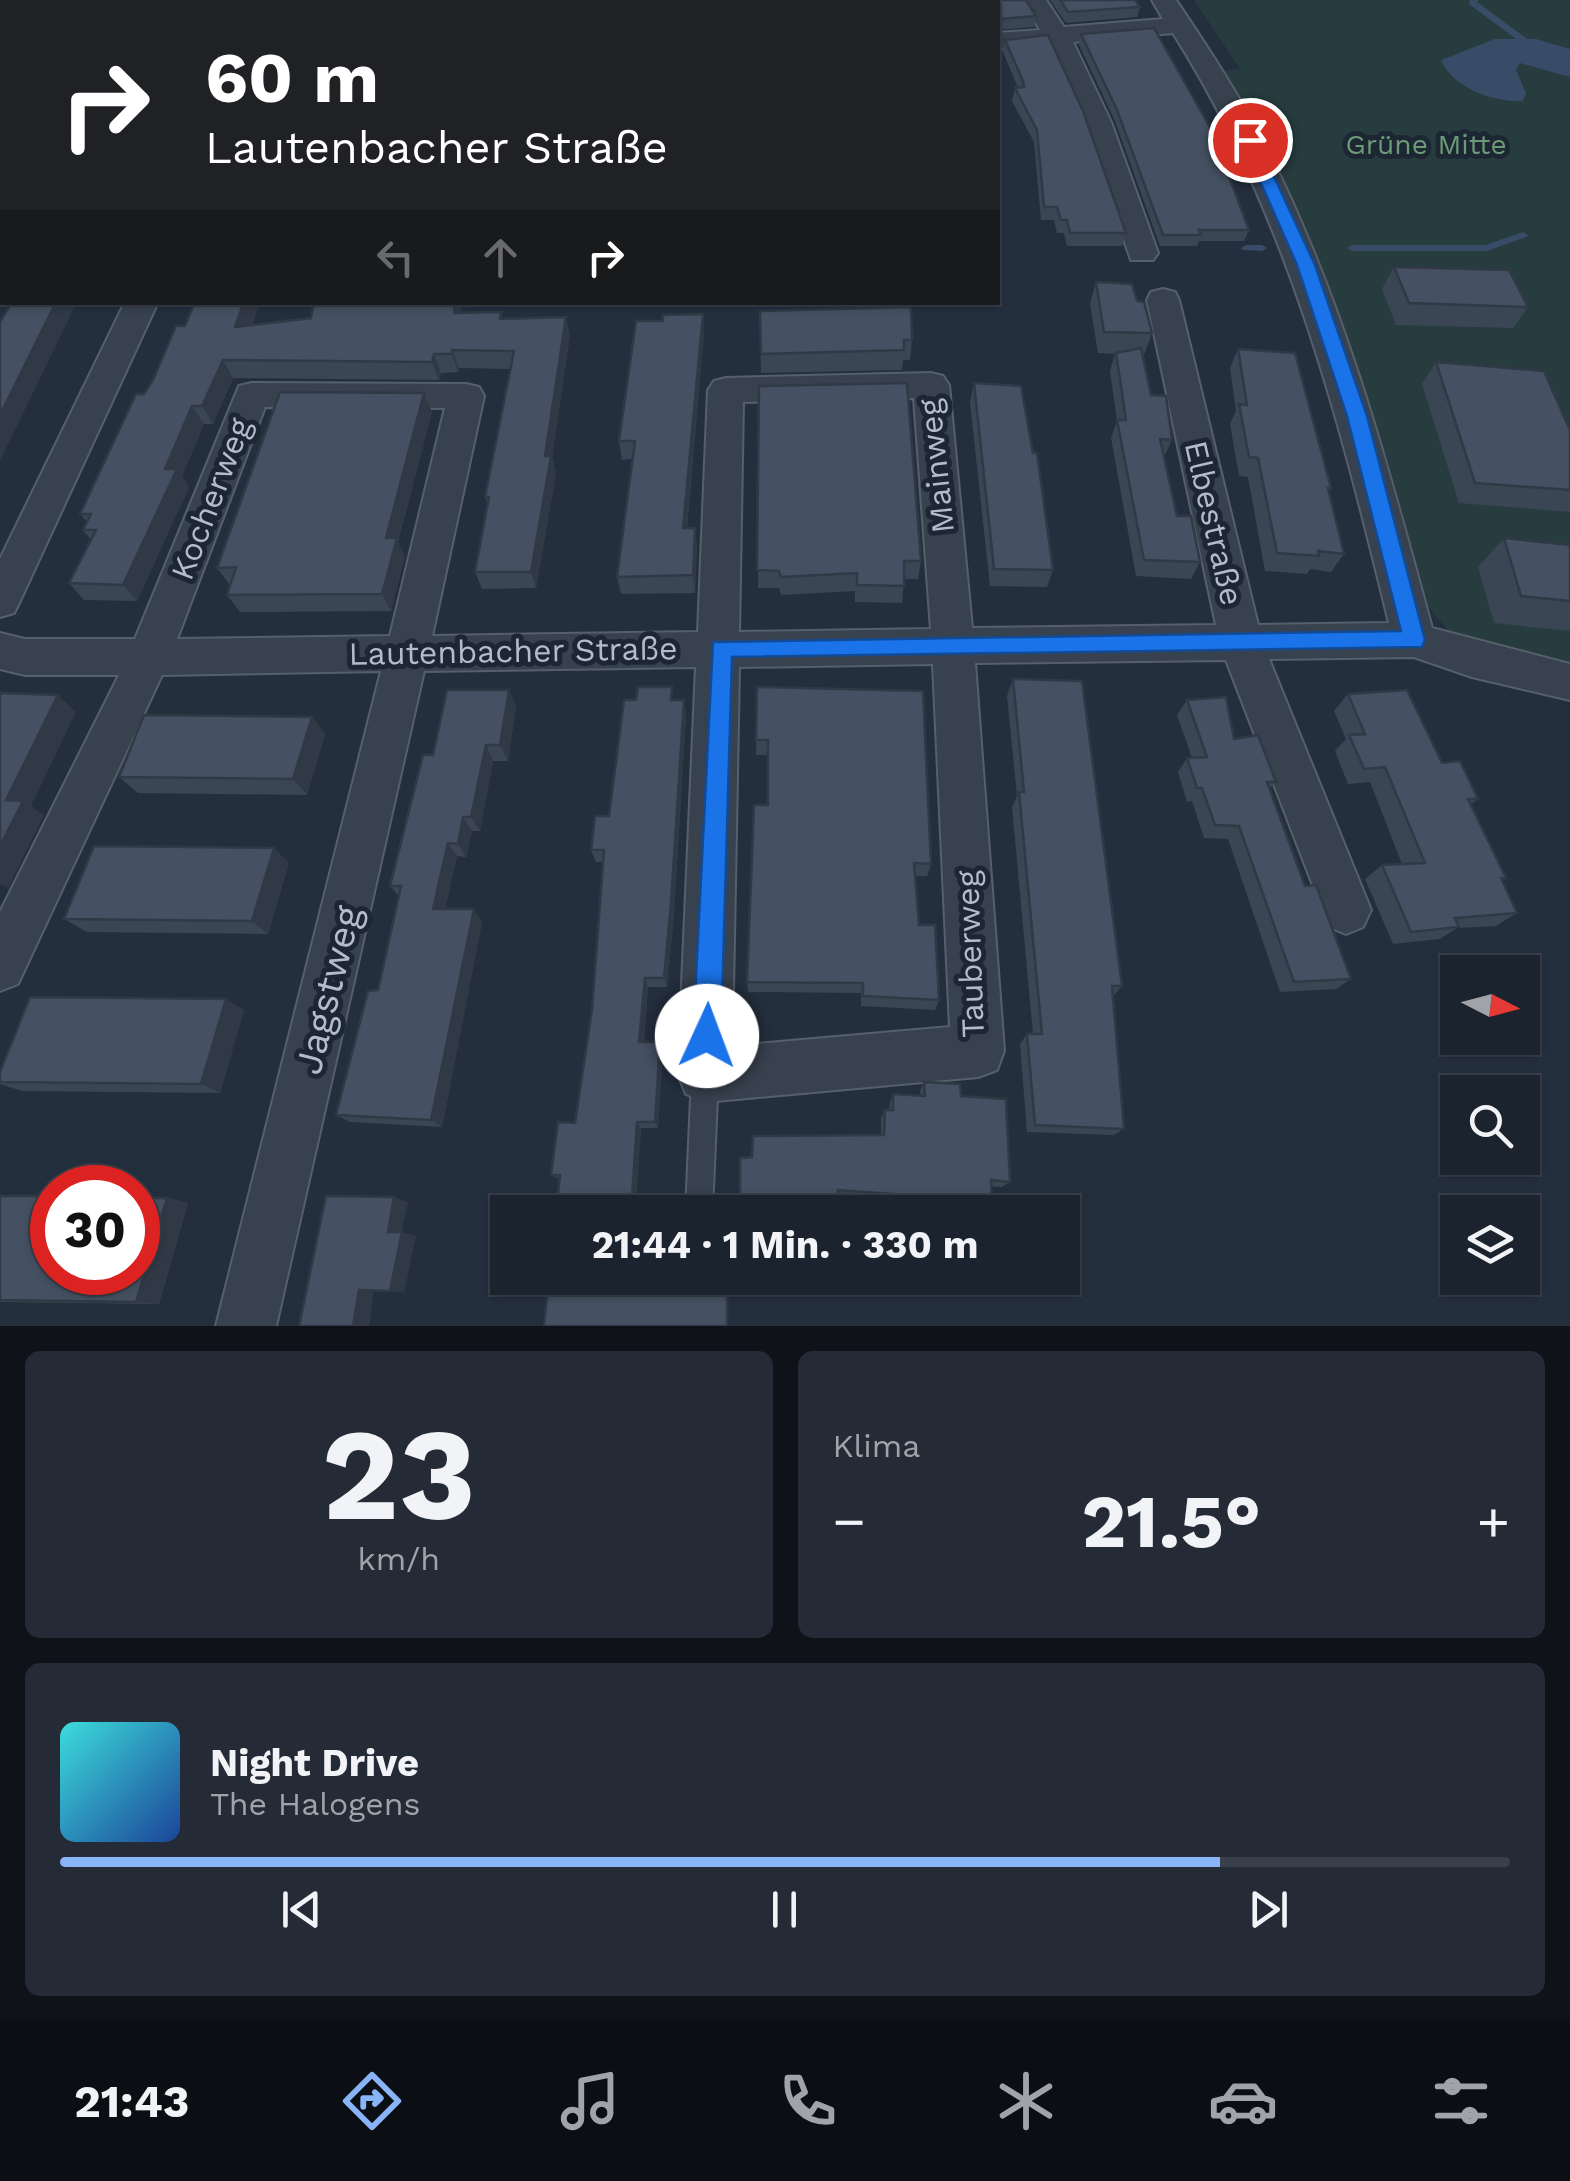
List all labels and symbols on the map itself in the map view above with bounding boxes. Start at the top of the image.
pin [1208,98,1293,183]
park label: Grüne Mitte [1345,128,1507,161]
street label: Mainweg [910,396,962,535]
street label: Kocherweg [163,412,260,585]
street label: Elbestraße [1177,437,1251,609]
street label: Lautenbacher Straße [348,629,678,673]
street label: Tauberweg [948,869,992,1038]
street label: Jagstweg [286,901,370,1079]
north arrow [1440,955,1540,1055]
position arrow [655,984,759,1088]
speed limit sign: 30 [30,1165,160,1295]

